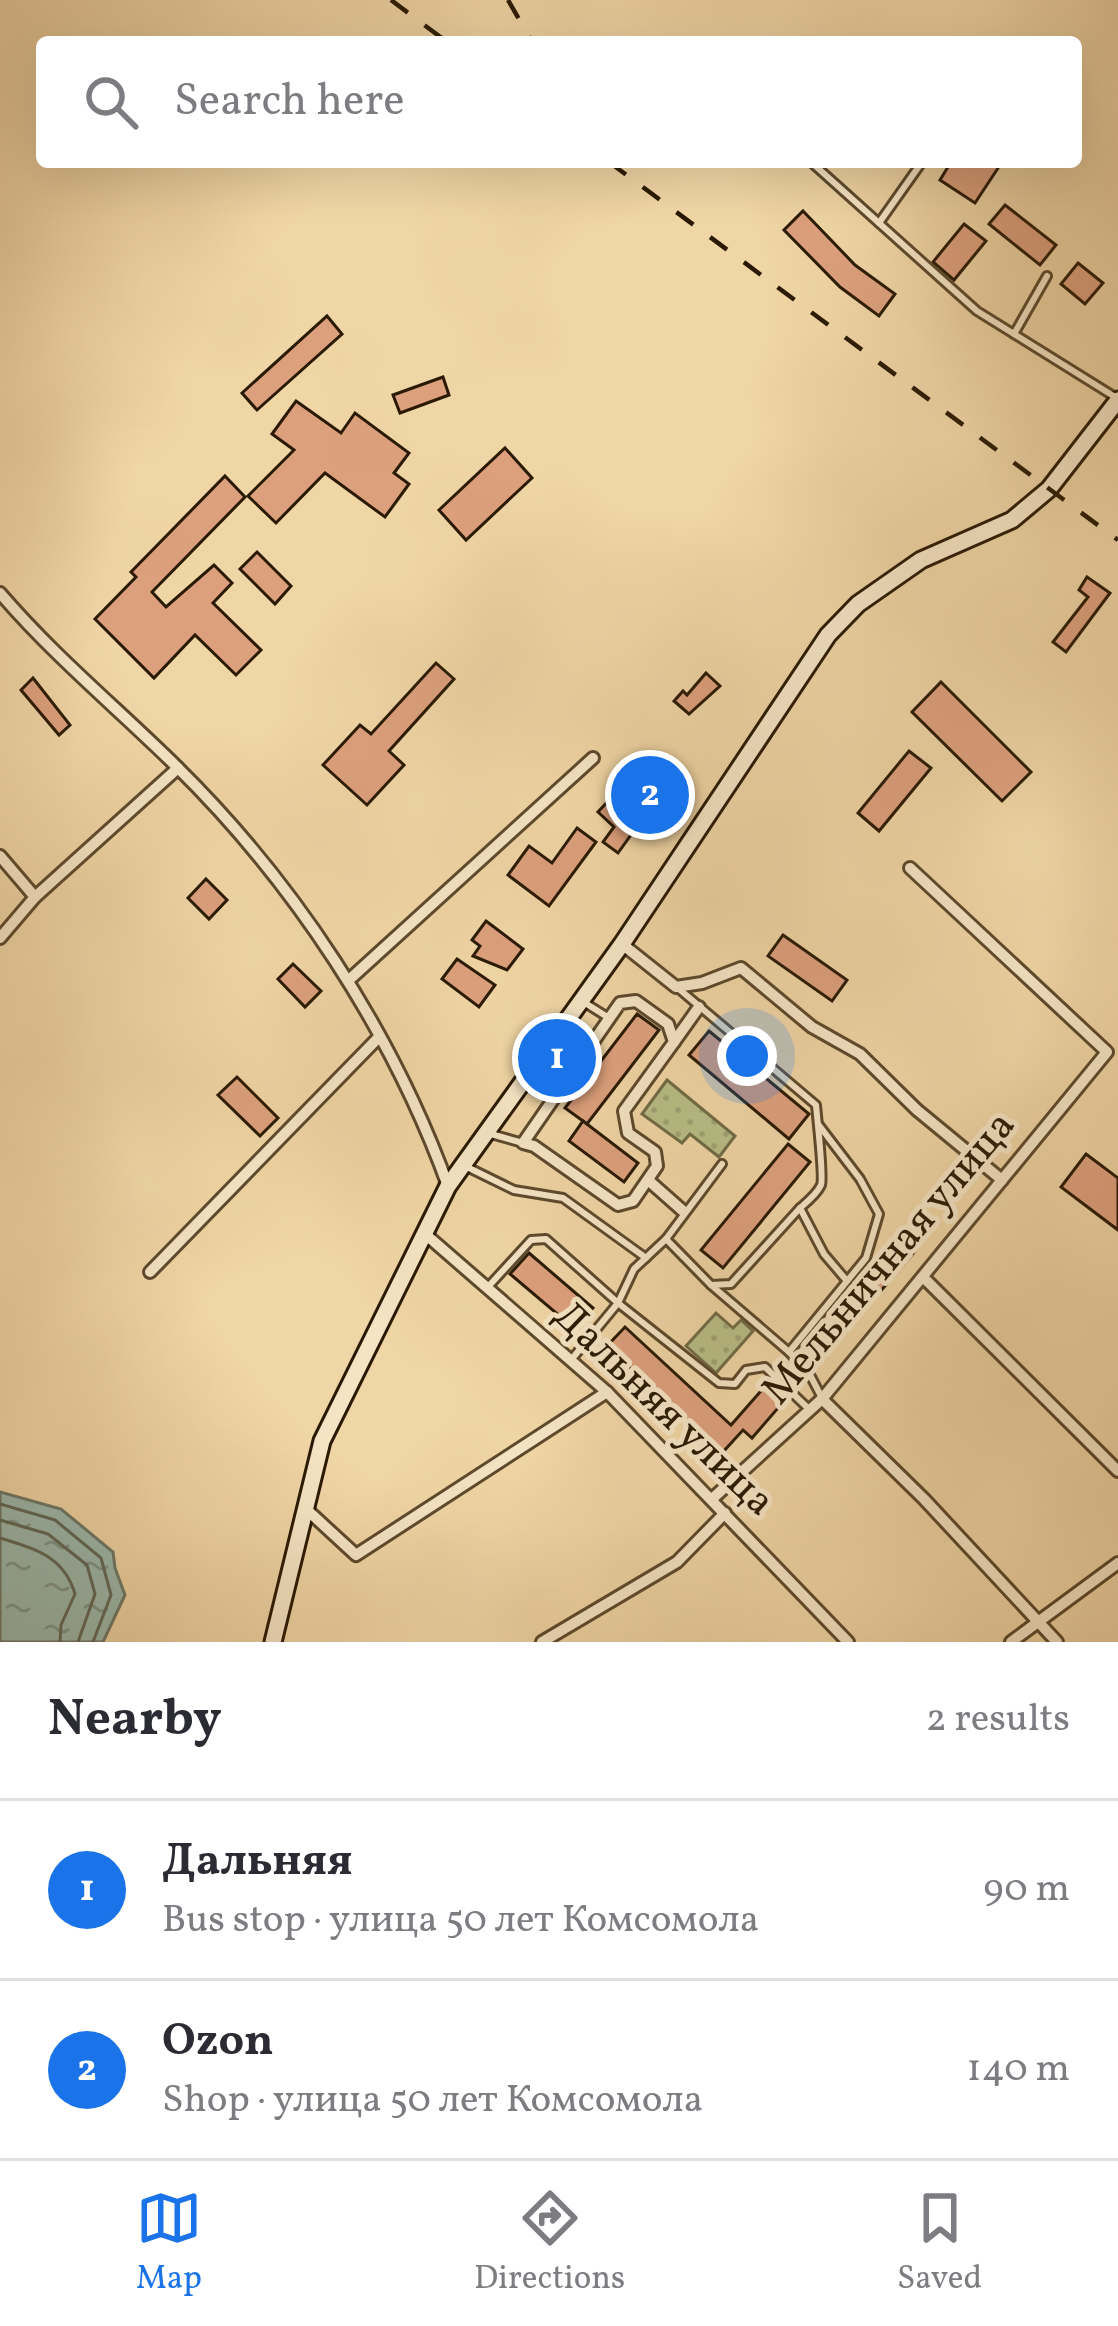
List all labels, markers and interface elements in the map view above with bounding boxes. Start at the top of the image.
search box [36,36,1082,168]
icon: search [78,69,144,135]
text: Search here [174,71,405,134]
pin: 2 [611,750,689,840]
pin: 1 [518,1013,596,1103]
your location [717,1026,777,1086]
street label: Мельничная улица [749,1099,1031,1419]
street label: Дальняя улица [539,1289,787,1531]
text: Nearby [48,1685,222,1756]
text: 2 results [926,1693,1070,1747]
text: Дальняя [162,1831,353,1894]
text: 1 [79,1863,95,1917]
text: 90 m [983,1863,1070,1917]
text: Bus stop · улица 50 лет Комсомола [162,1894,759,1948]
text: Ozon [162,2011,274,2074]
text: 2 [77,2043,97,2097]
text: 140 m [967,2043,1070,2097]
text: Shop · улица 50 лет Комсомола [162,2074,703,2128]
tab: Map [136,2185,202,2303]
tab: Directions [474,2185,625,2303]
tab: Saved [897,2185,982,2303]

